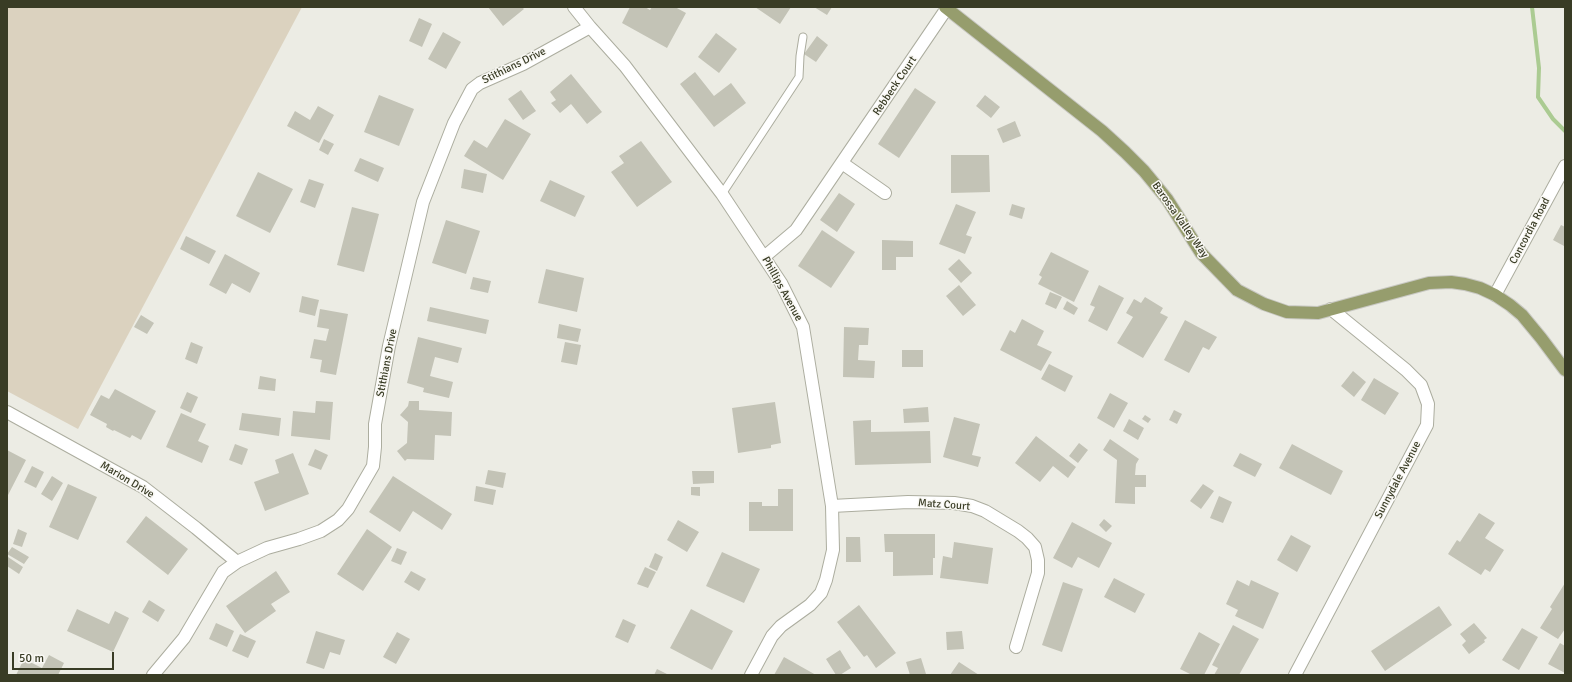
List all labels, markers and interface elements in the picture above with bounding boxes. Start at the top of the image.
street label: Stithians Drive [480,45,548,87]
street label: Rebbeck Court [870,54,920,118]
street label: Barossa Valley Way [1149,180,1211,260]
street label: Concordia Road [1507,196,1553,266]
street label: Phillips Avenue [759,254,805,324]
street label: Stithians Drive [374,328,400,398]
street label: Sunnydale Avenue [1372,439,1424,521]
street label: Marion Drive [98,459,156,501]
street label: Matz Court [918,497,970,513]
scale bar [14,644,116,670]
text: 50 m [19,651,44,666]

